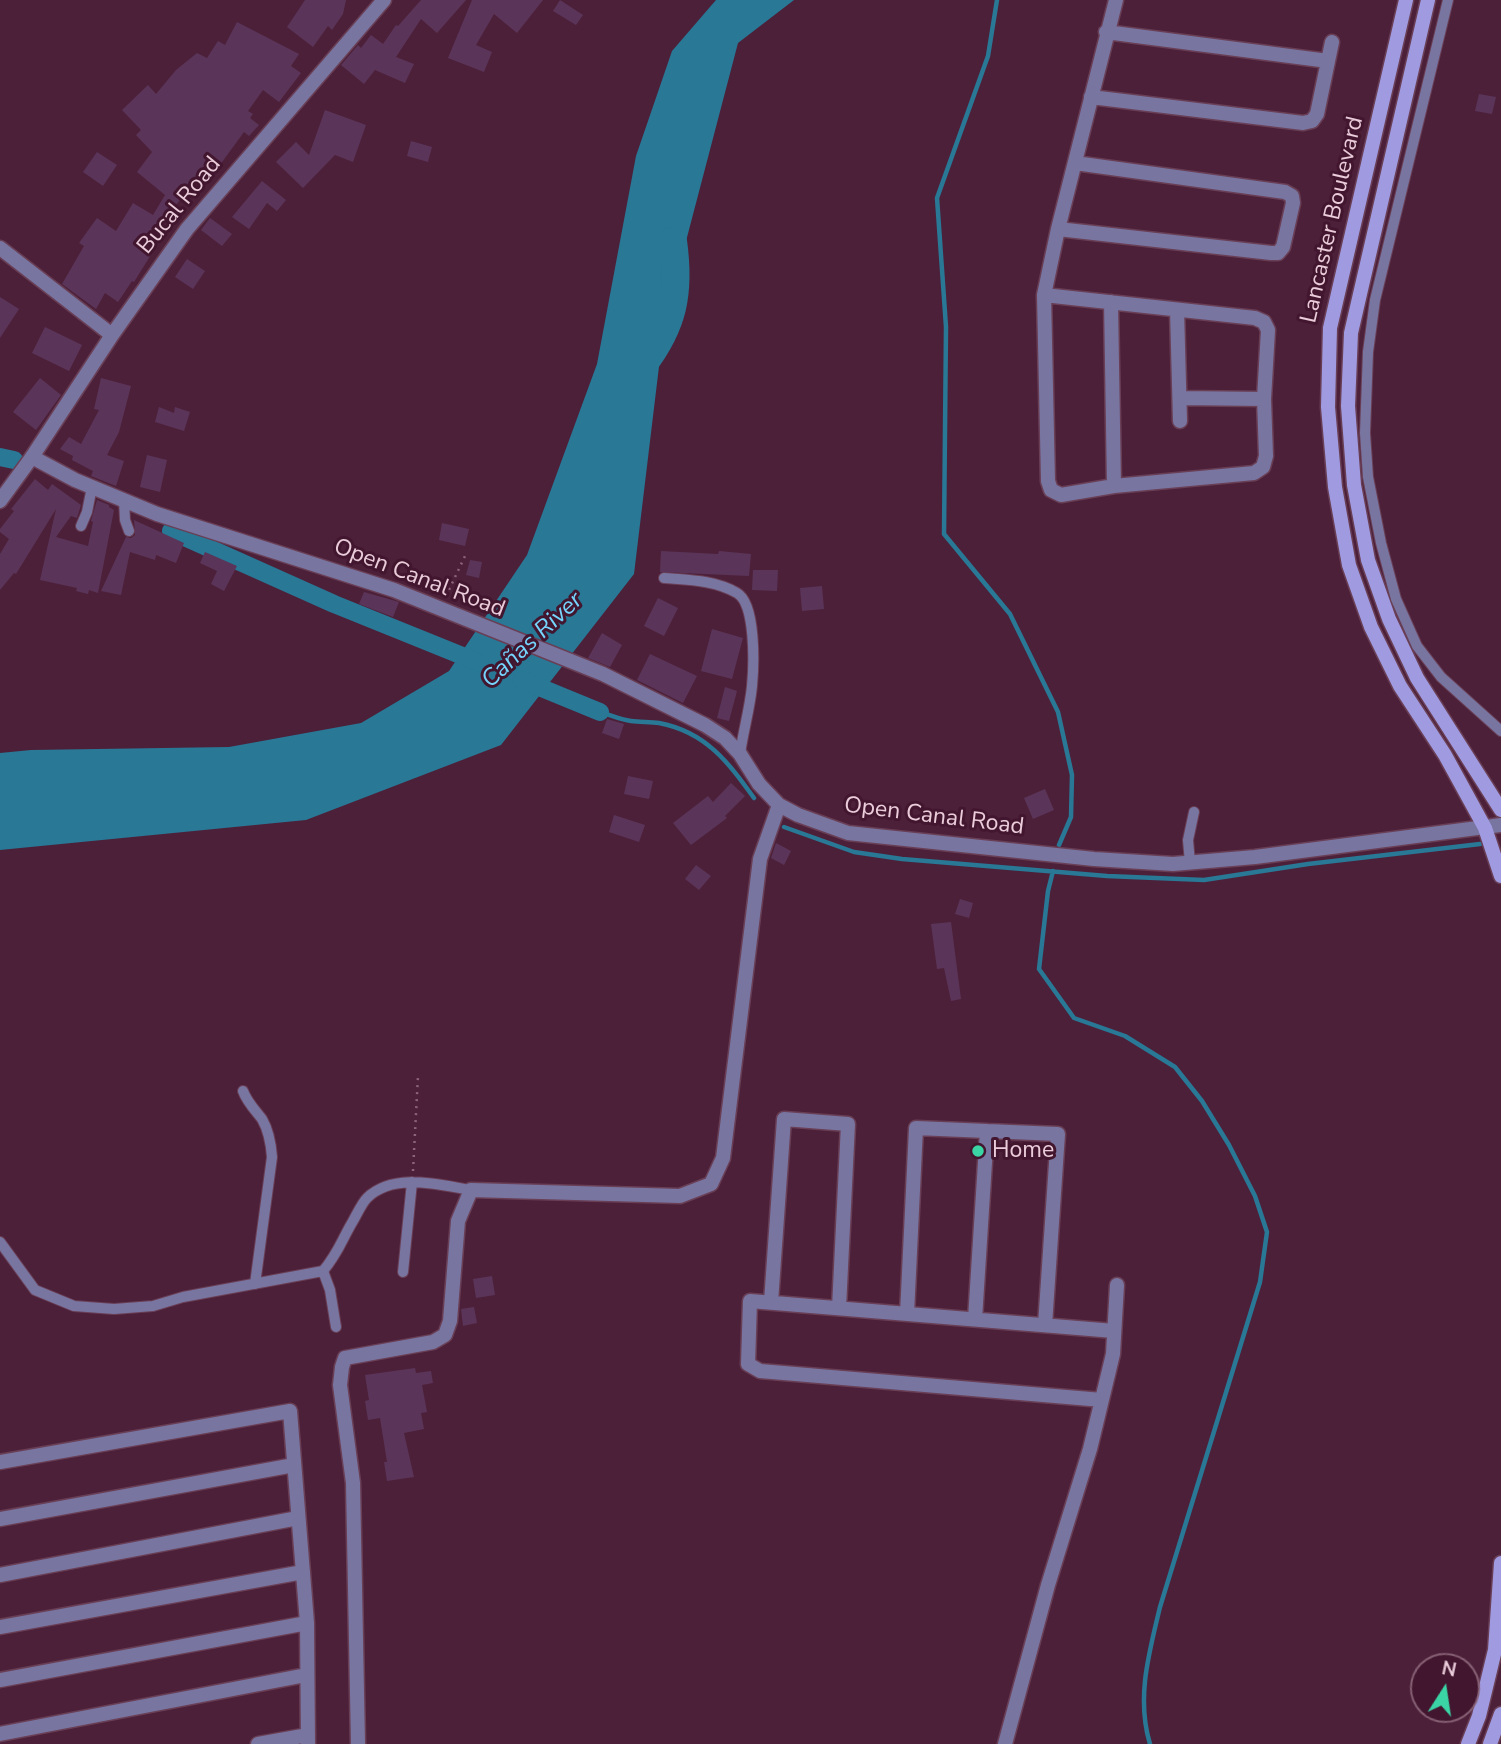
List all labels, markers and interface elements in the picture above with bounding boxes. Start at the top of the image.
street label: Lancaster Boulevard [1296,114,1370,326]
street label: Bucal Road [132,152,228,260]
street label: Open Canal Road [330,534,508,624]
water label: Cañas River [476,587,590,695]
street label: Open Canal Road [842,792,1026,842]
place label: Home [992,1137,1054,1165]
marker: Home [970,1143,986,1159]
north arrow [1410,1653,1480,1723]
text: N [1439,1655,1459,1684]

